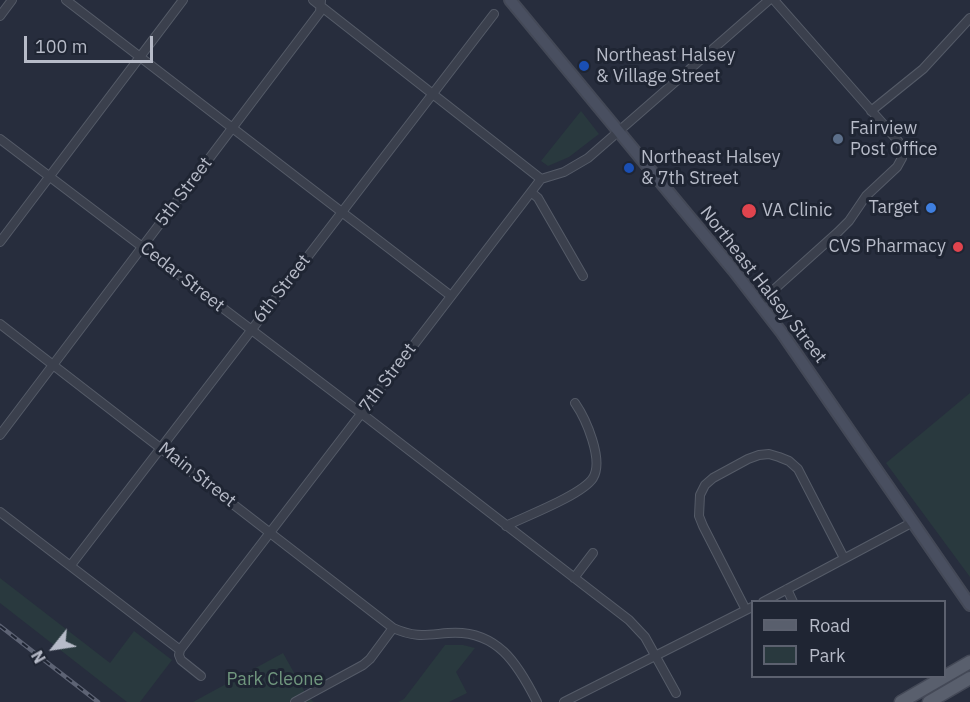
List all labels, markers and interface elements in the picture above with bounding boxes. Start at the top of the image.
scale bar [27,24,156,62]
text: 100 m [35,35,87,58]
place label: Northeast Halsey & Village Street [596,45,735,88]
marker: Northeast Halsey & Village Street [577,59,591,73]
place label: Fairview Post Office [850,118,937,160]
marker: Fairview Post Office [831,132,845,146]
place label: Northeast Halsey & 7th Street [641,147,780,190]
street label: 5th Street [151,153,217,231]
marker: Northeast Halsey & 7th Street [622,161,636,175]
place label: Target [869,197,919,219]
place label: VA Clinic [762,200,832,222]
marker: Target [924,201,938,215]
street label: Northeast Halsey Street [695,202,831,368]
marker: VA Clinic [740,202,758,220]
place label: CVS Pharmacy [829,236,946,258]
street label: Cedar Street [135,237,229,317]
marker: CVS Pharmacy [951,240,965,254]
street label: 6th Street [249,250,315,328]
street label: 7th Street [355,339,421,417]
street label: Main Street [154,438,240,512]
legend [751,600,946,678]
text: Road [809,614,850,637]
north arrow [24,618,84,678]
text: Park [809,644,845,667]
text: N [27,647,50,667]
park label: Park Cleone [227,669,323,691]

